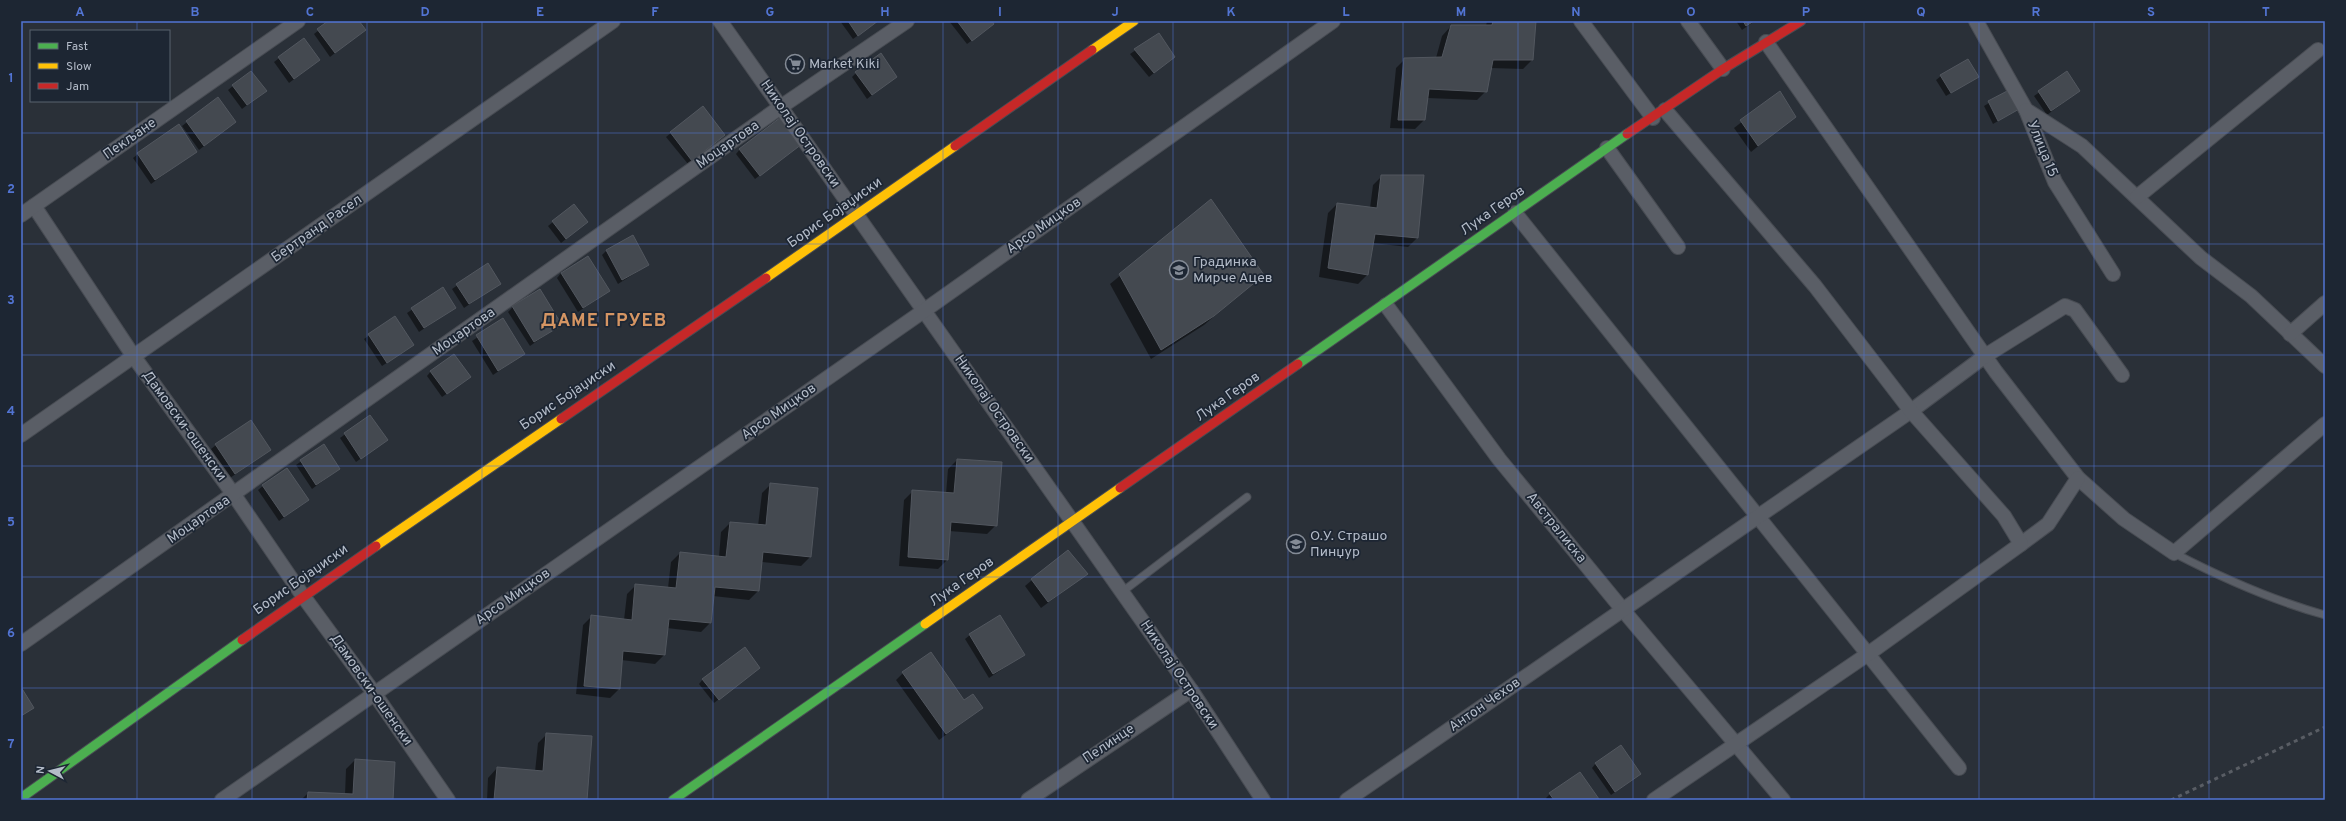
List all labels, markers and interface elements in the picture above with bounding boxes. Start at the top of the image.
text: A [75,5,85,21]
text: B [191,5,200,21]
text: C [306,5,314,21]
text: D [420,5,430,21]
text: E [536,5,544,21]
text: F [651,5,659,21]
text: G [766,5,775,21]
text: H [880,5,890,21]
text: I [998,5,1002,21]
text: J [1111,5,1119,21]
text: K [1226,5,1236,21]
text: L [1342,5,1350,21]
text: M [1456,5,1466,21]
text: N [1571,5,1581,21]
text: O [1686,5,1696,21]
text: P [1802,5,1811,21]
text: Q [1916,5,1926,21]
text: R [2032,5,2041,21]
text: S [2147,5,2155,21]
text: T [2262,5,2270,21]
legend [30,30,170,102]
text: Fast [66,39,88,55]
supermarket icon: Market Kiki [784,53,806,75]
place label: Market Kiki [809,56,880,73]
text: Slow [66,59,92,75]
text: 1 [8,71,14,87]
street label: Николај Островски [756,77,844,191]
text: Jam [66,79,89,95]
street label: Пекљане [100,115,160,163]
street label: Моцартова [693,117,763,173]
street label: Улица 15 [2023,118,2061,180]
street label: Борис Бојаџиски [784,174,886,252]
text: 2 [7,182,15,198]
street label: Лука Геров [1457,183,1529,239]
street label: Бертранд Расел [268,191,366,267]
street label: Арсо Мицков [1003,194,1085,258]
place label: Градинка Мирче Ацев [1193,254,1273,287]
school or university icon: Градинка Мирче Ацев [1168,259,1190,281]
text: 3 [7,293,15,309]
street label: Моцартова [429,304,499,360]
district label: ДАМЕ ГРУЕВ [541,310,667,333]
street label: Николај Островски [950,352,1038,466]
street label: Борис Бојаџиски [517,358,619,434]
street label: Дамовски-ошенски [138,367,230,485]
street label: Лука Геров [1192,369,1264,425]
street label: Арсо Мицков [738,380,820,444]
text: 4 [7,404,15,420]
street label: Австралиска [1522,489,1590,567]
street label: Моцартова [164,492,234,548]
text: 5 [7,515,15,531]
place label: О.У. Страшо Пинџур [1310,528,1387,561]
school or university icon: О.У. Страшо Пинџур [1285,533,1307,555]
street label: Борис Бојаџиски [250,541,352,619]
street label: Лука Геров [926,554,998,610]
street label: Арсо Мицков [472,565,554,629]
street label: Николај Островски [1136,617,1222,733]
text: 6 [7,626,15,642]
street label: Дамовски-ошенски [326,631,416,749]
street label: Антон Чехов [1446,674,1524,736]
street label: Пелинце [1080,721,1138,767]
text: 7 [8,737,15,753]
north arrow [30,751,70,791]
text: N [34,765,48,775]

